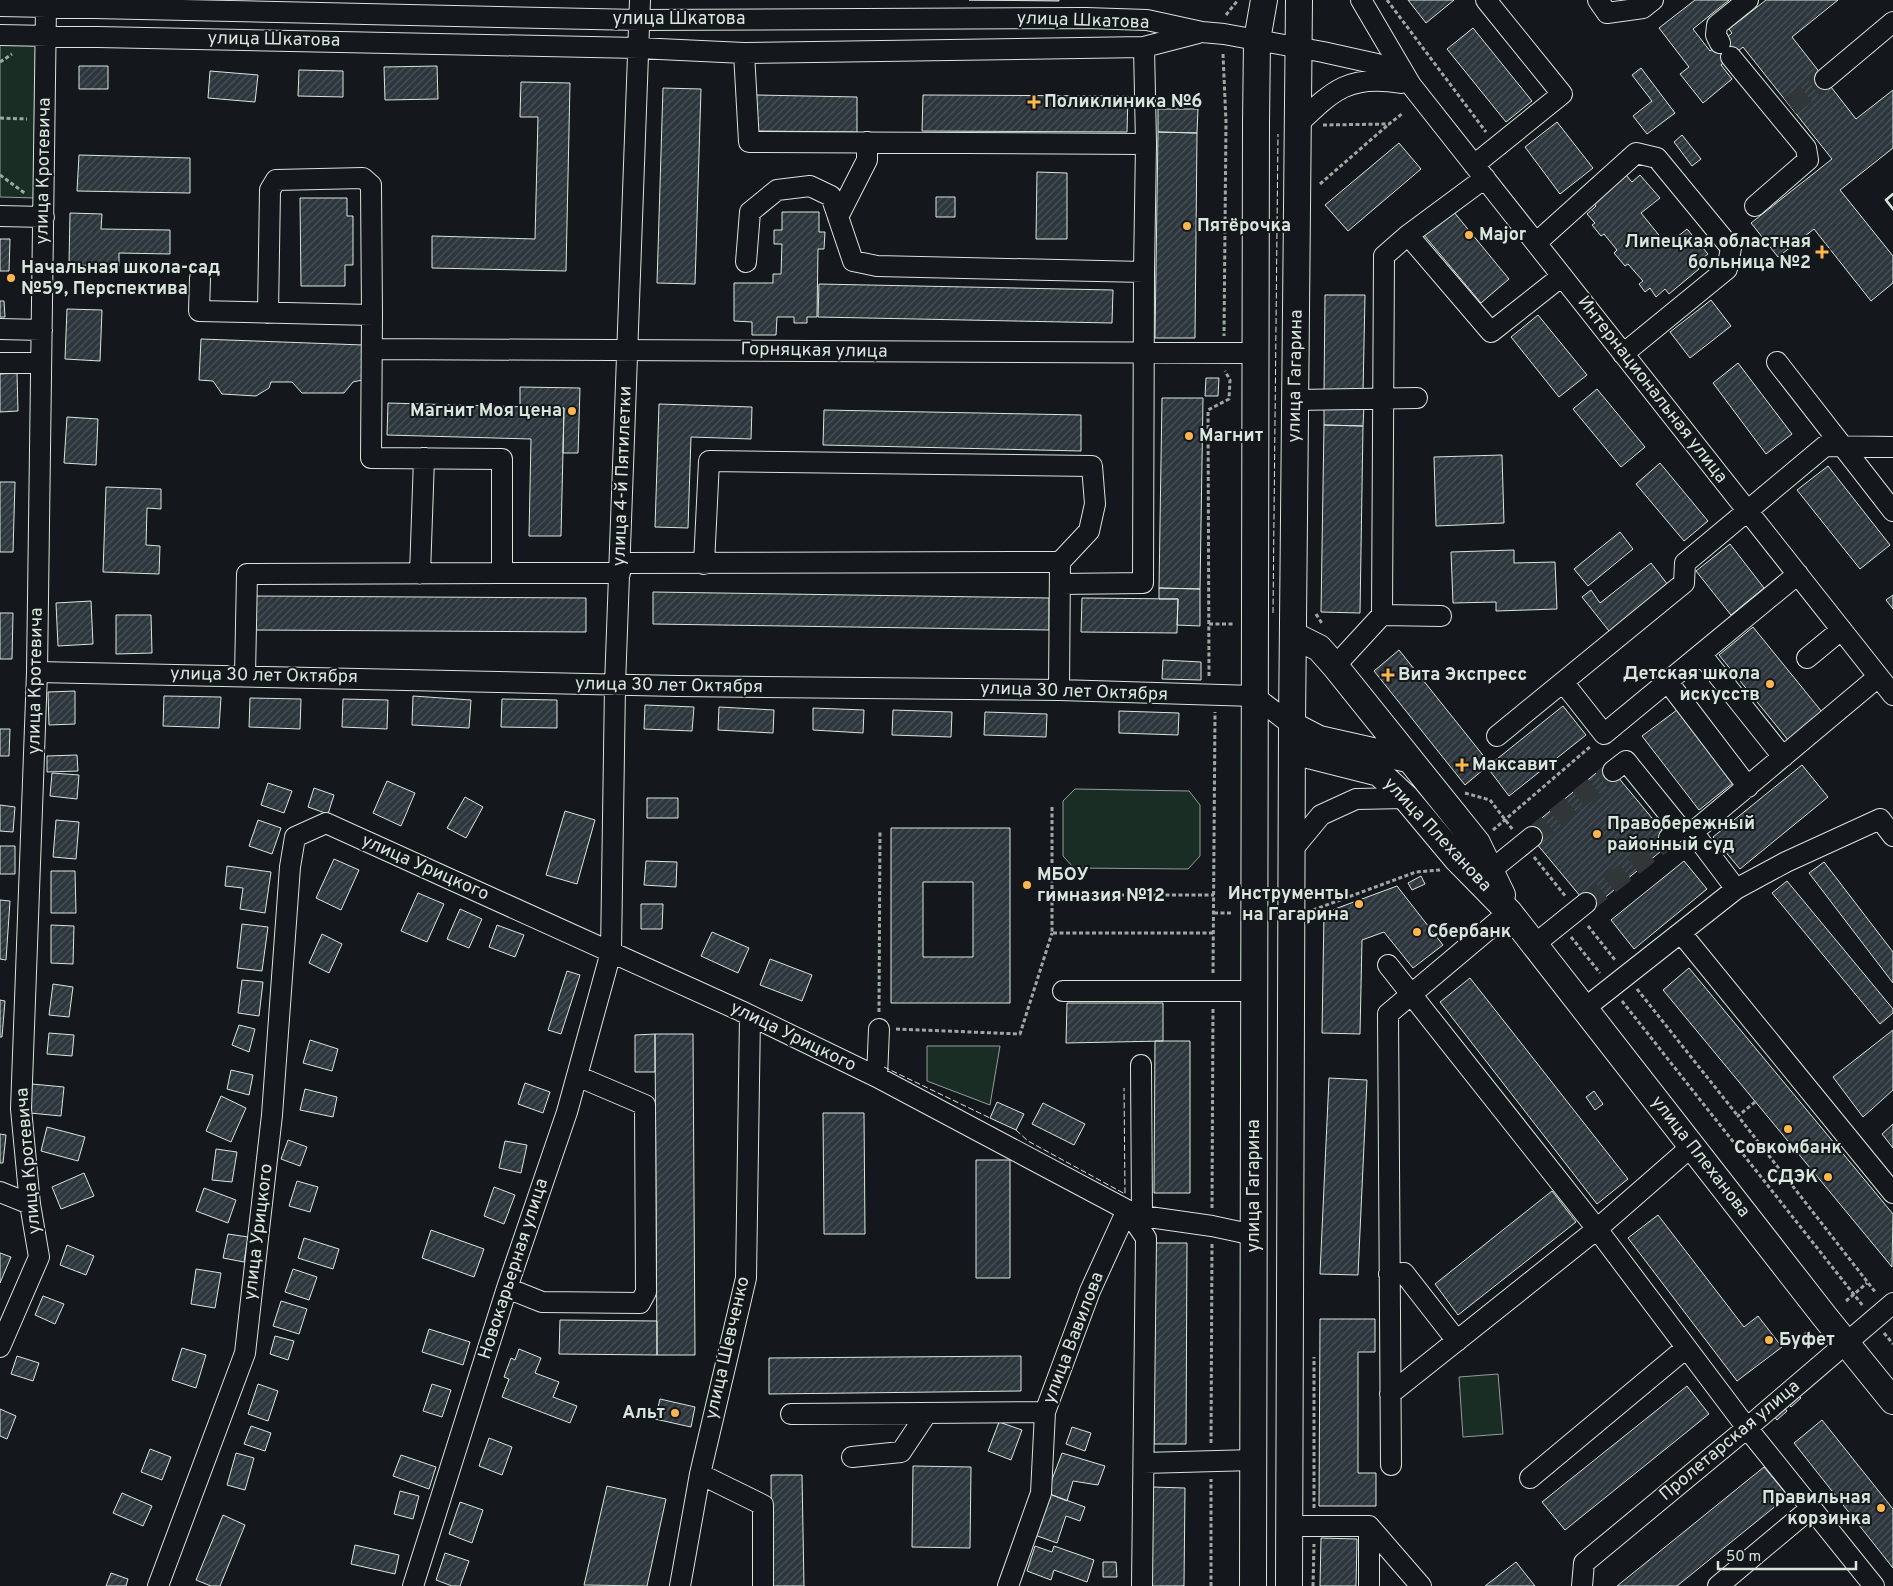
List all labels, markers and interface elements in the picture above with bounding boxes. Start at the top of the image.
street label: улица Шкатова [1016,7,1150,35]
street label: улица Шкатова [613,8,745,31]
street label: улица Шкатова [207,27,341,53]
place label: Поликлиника №6 [1044,91,1202,114]
marker: Поликлиника №6 [1028,96,1040,108]
street label: улица Кротевича [31,97,57,245]
place label: Пятёрочка [1197,215,1291,238]
marker: Пятёрочка [1181,220,1193,232]
place label: Major [1479,224,1527,247]
marker: Major [1463,229,1475,241]
place label: Липецкая областная больница №2 [1625,231,1811,275]
marker: Липецкая областная больница №2 [1815,245,1829,259]
place label: Начальная школа-сад №59, Перспектива [21,257,220,301]
marker: Начальная школа-сад №59, Перспектива [5,272,17,284]
street label: Интернациональная улица [1572,292,1732,488]
street label: улица Гагарина [1283,309,1309,443]
street label: Горняцкая улица [740,338,888,364]
street label: улица 4-й Пятилетки [608,385,638,567]
place label: Магнит Моя цена [410,400,562,423]
marker: Магнит Моя цена [566,405,578,417]
place label: Магнит [1199,425,1264,448]
marker: Магнит [1183,430,1195,442]
street label: улица Кротевича [23,607,49,755]
street label: улица 30 лет Октября [170,663,358,689]
place label: Детская школа искусств [1623,663,1760,707]
place label: Вита Экспресс [1398,664,1527,687]
marker: Вита Экспресс [1382,669,1394,681]
street label: улица 30 лет Октября [575,673,763,699]
street label: улица 30 лет Октября [980,677,1168,707]
marker: Детская школа искусств [1764,678,1776,690]
place label: Максавит [1472,754,1558,777]
marker: Максавит [1456,759,1468,771]
street label: улица Плеханова [1378,773,1496,897]
place label: Правобережный районный суд [1607,813,1755,857]
marker: Правобережный районный суд [1591,828,1603,840]
street label: улица Урицкого [358,830,492,906]
place label: МБОУ гимназия №12 [1037,864,1165,908]
marker: МБОУ гимназия №12 [1021,879,1033,891]
place label: Инструменты на Гагарина [1228,883,1349,927]
marker: Инструменты на Гагарина [1353,898,1365,910]
place label: Сбербанк [1427,921,1512,944]
marker: Сбербанк [1411,926,1423,938]
street label: улица Урицкого [726,997,860,1077]
street label: улица Кротевича [11,1087,47,1235]
street label: улица Плеханова [1645,1091,1755,1223]
street label: улица Гагарина [1243,1119,1266,1253]
marker: Совкомбанк [1782,1123,1794,1135]
place label: Совкомбанк [1734,1137,1842,1160]
street label: улица Урицкого [239,1162,279,1302]
place label: СДЭК [1767,1166,1818,1189]
marker: СДЭК [1822,1171,1834,1183]
street label: Новокарьерная улица [474,1176,554,1362]
street label: улица Вавилова [1038,1269,1110,1407]
street label: улица Шевченко [700,1274,756,1422]
place label: Буфет [1779,1329,1835,1352]
marker: Буфет [1763,1334,1775,1346]
street label: Пролетарская улица [1655,1375,1805,1507]
place label: Альт [622,1402,666,1425]
marker: Альт [669,1407,681,1419]
place label: Правильная корзинка [1762,1487,1871,1531]
marker: Правильная корзинка [1875,1502,1887,1514]
scale bar [1718,1538,1856,1570]
text: 50 m [1726,1548,1761,1567]

